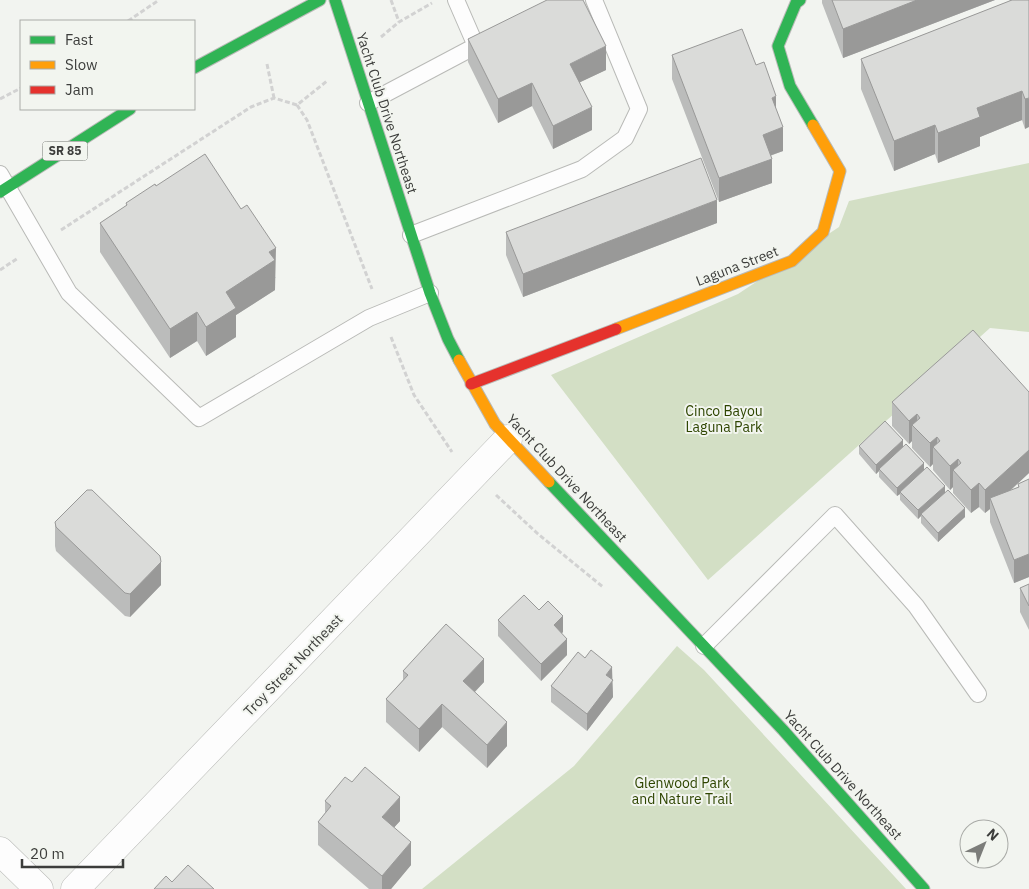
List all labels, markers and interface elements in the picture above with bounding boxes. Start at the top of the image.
legend [20,20,195,110]
text: Fast [65,30,93,49]
street label: Yacht Club Drive Northeast [352,30,422,196]
text: Slow [65,55,98,74]
text: Jam [65,80,94,99]
road number: SR 85 [42,142,88,160]
street label: Laguna Street [693,242,781,290]
park label: Cinco Bayou Laguna Park [685,402,763,436]
street label: Yacht Club Drive Northeast [503,410,631,546]
street label: Troy Street Northeast [240,610,346,720]
street label: Yacht Club Drive Northeast [780,706,906,844]
park label: Glenwood Park and Nature Trail [632,774,732,808]
north arrow [959,819,1009,869]
text: N [983,824,1003,845]
scale bar [22,836,124,868]
text: 20 m [30,844,65,863]

